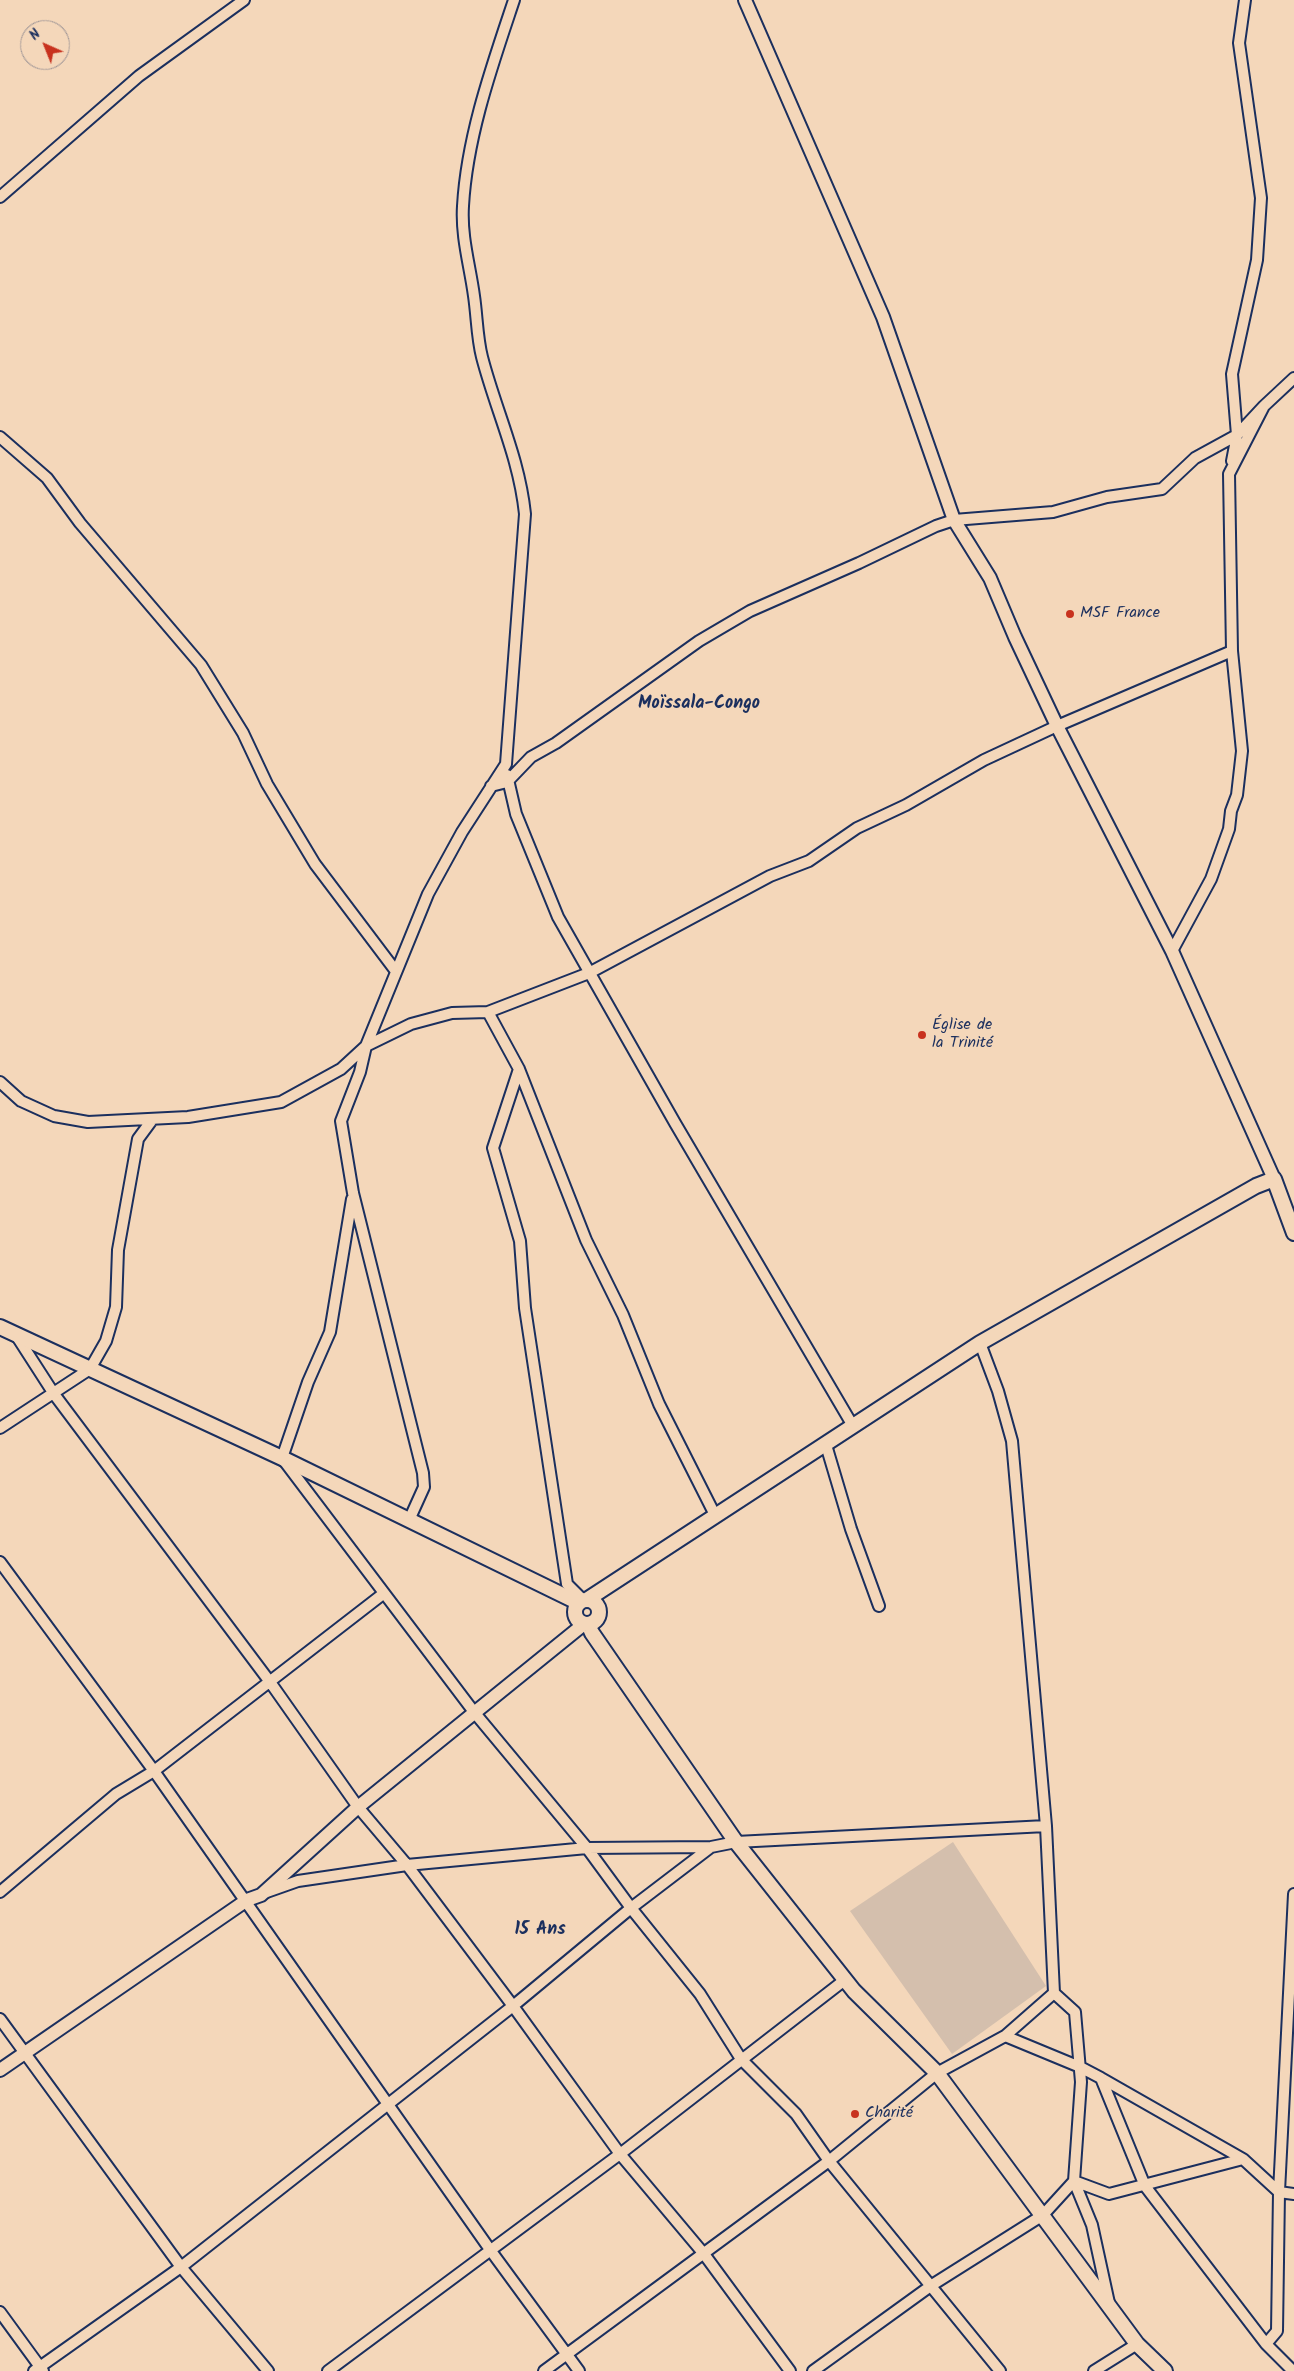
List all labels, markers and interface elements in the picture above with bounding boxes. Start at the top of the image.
north arrow [20,20,70,70]
text: N [24,24,46,46]
place label: MSF France [1080,604,1160,624]
marker: MSF France [1064,608,1076,620]
district label: Moïssala-Congo [638,694,760,716]
place label: Église de la Trinité [932,1016,993,1054]
marker: Église de la Trinité [916,1029,928,1041]
district label: 15 Ans [514,1920,566,1942]
place label: Charité [865,2104,913,2124]
marker: Charité [849,2108,861,2120]

